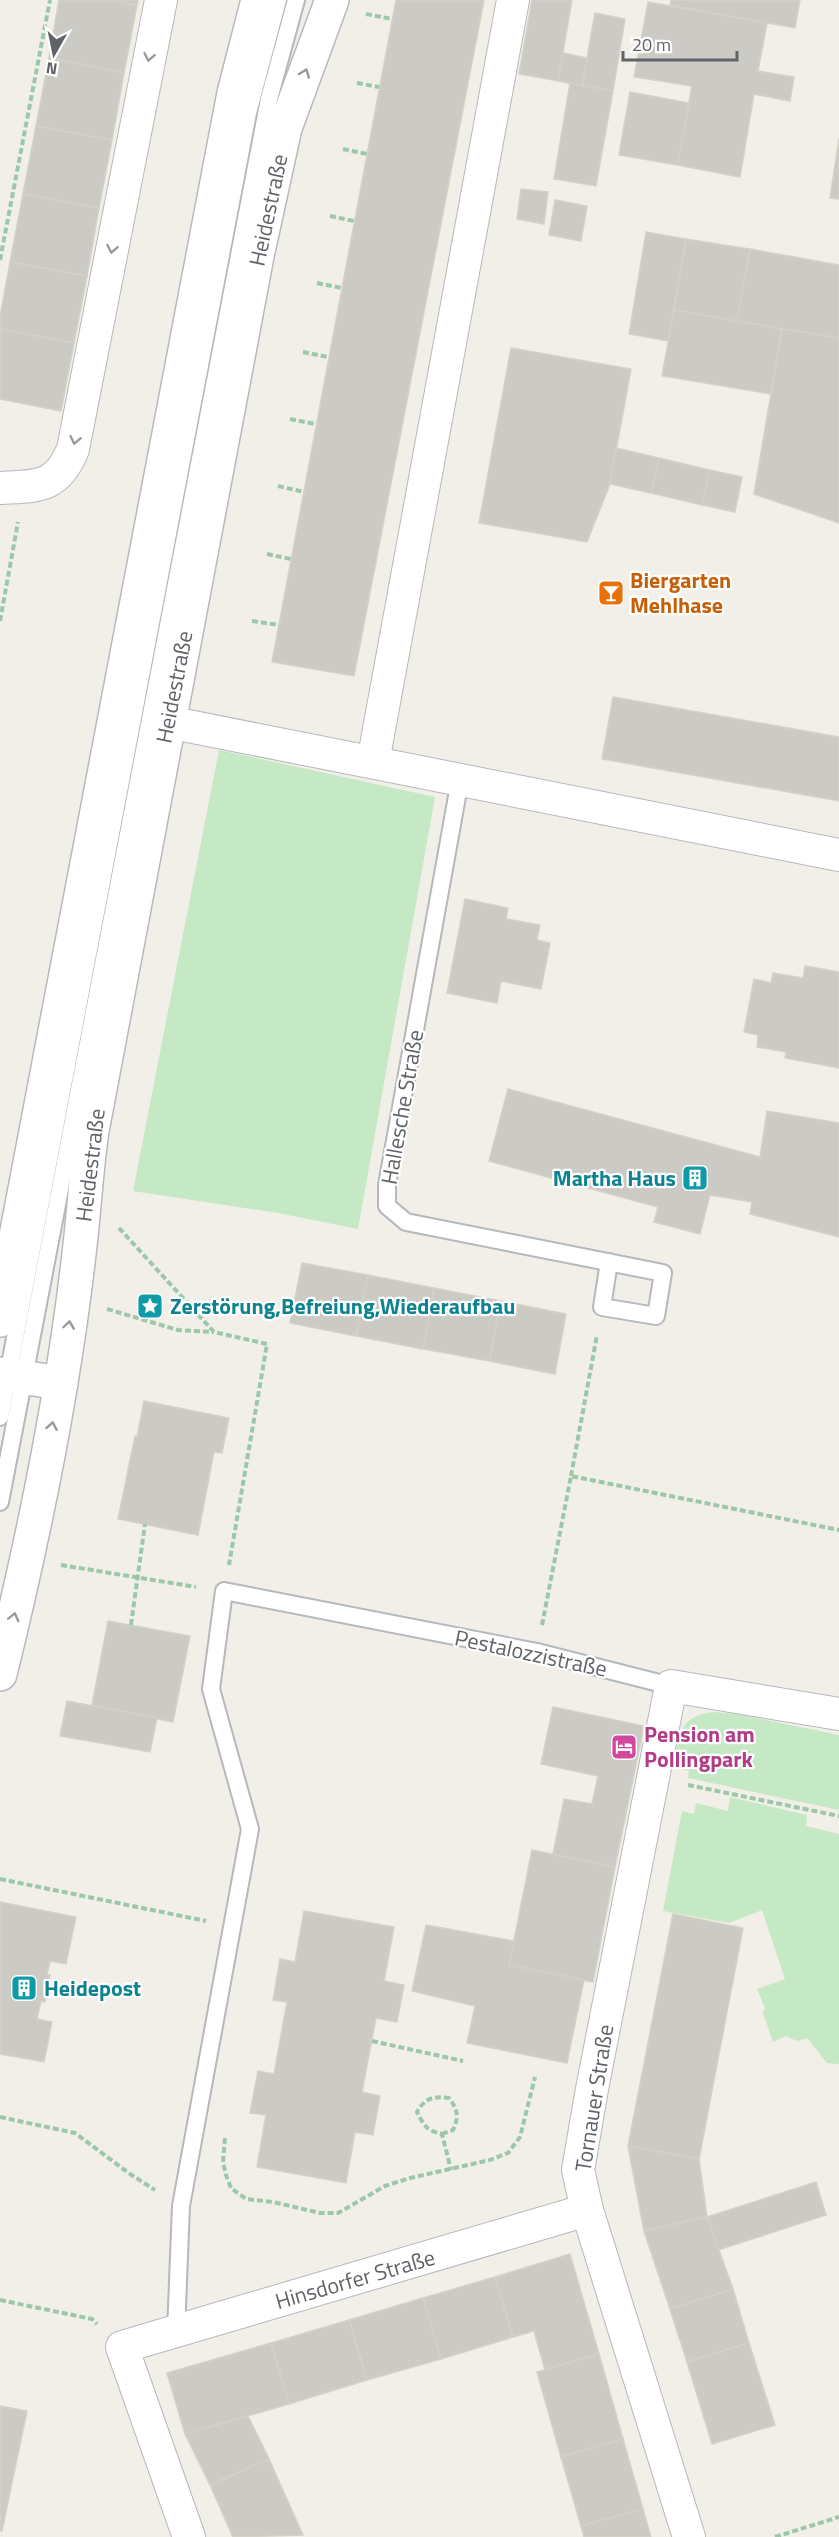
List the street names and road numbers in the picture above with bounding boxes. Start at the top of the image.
street label: Heidestraße [240,151,296,269]
street label: Heidestraße [146,628,202,746]
street label: Hallesche Straße [372,1027,432,1187]
street label: Heidestraße [66,1106,114,1224]
street label: Pestalozzistraße [452,1620,610,1686]
street label: Tornauer Straße [566,2022,622,2174]
street label: Hinsdorfer Straße [271,2240,439,2318]

